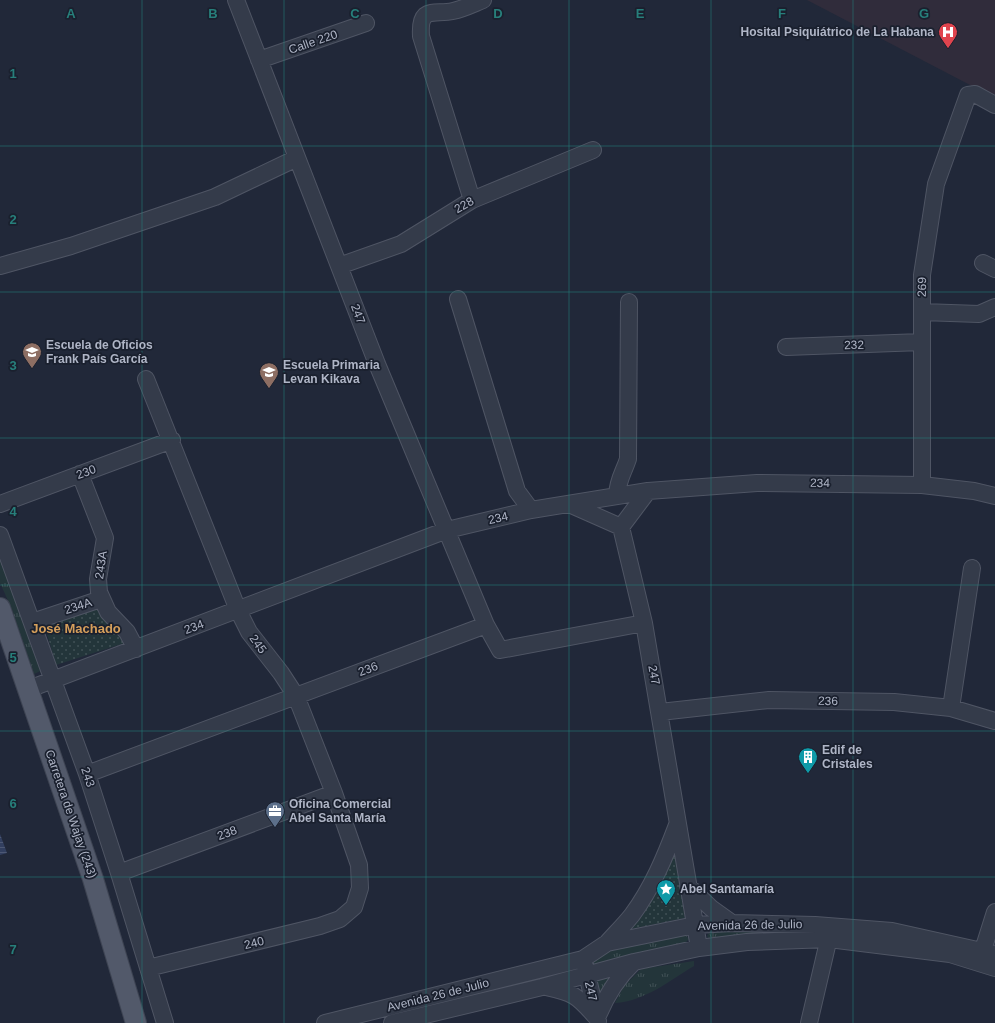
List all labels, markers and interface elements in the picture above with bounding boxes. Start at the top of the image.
text: A [66,6,76,21]
text: B [208,6,218,21]
text: C [350,6,360,21]
text: D [493,6,503,21]
text: E [636,6,645,21]
text: F [778,6,786,21]
text: G [919,6,929,21]
hospital icon: Hosital Psiquiátrico de La Habana [937,21,959,49]
place label: Hosital Psiquiátrico de La Habana [741,25,934,39]
street label: Calle 220 [287,27,340,57]
text: 1 [9,66,17,81]
street label: 228 [452,194,476,216]
text: 2 [9,212,17,227]
street label: 269 [915,277,929,297]
street label: 247 [348,302,368,326]
place label: Escuela de Oficios Frank País García [46,338,153,366]
street label: 232 [844,338,865,352]
school or university icon: Escuela de Oficios Frank País García [21,341,43,369]
text: 3 [9,358,17,373]
place label: Escuela Primaria Levan Kikava [283,358,380,386]
school or university icon: Escuela Primaria Levan Kikava [258,361,280,389]
street label: 230 [74,462,98,482]
street label: 234 [810,476,830,490]
text: 4 [9,504,17,519]
street label: 234 [487,509,510,527]
street label: 243A [92,550,110,580]
street label: 234A [63,595,93,617]
street label: 234 [182,617,206,637]
district label: José Machado [31,621,121,636]
street label: 245 [246,632,270,656]
text: 5 [9,650,17,665]
street label: 236 [356,659,380,679]
street label: 247 [645,664,663,686]
street label: 236 [818,694,838,708]
place label: Edif de Cristales [822,743,873,771]
building icon: Edif de Cristales [797,746,819,774]
street label: Carretera de Wajay (243) [42,748,100,880]
street label: 243 [78,765,98,789]
text: 6 [9,796,17,811]
place label: Oficina Comercial Abel Santa María [289,797,391,825]
office icon: Oficina Comercial Abel Santa María [264,800,286,828]
street label: 238 [215,823,239,843]
place icon: Abel Santamaría [655,878,677,906]
place label: Abel Santamaría [680,882,774,896]
street label: Avenida 26 de Julio [698,917,803,933]
street label: 240 [243,934,266,952]
text: 7 [9,942,17,957]
street label: Avenida 26 de Julio [386,975,491,1014]
street label: 247 [582,980,600,1003]

